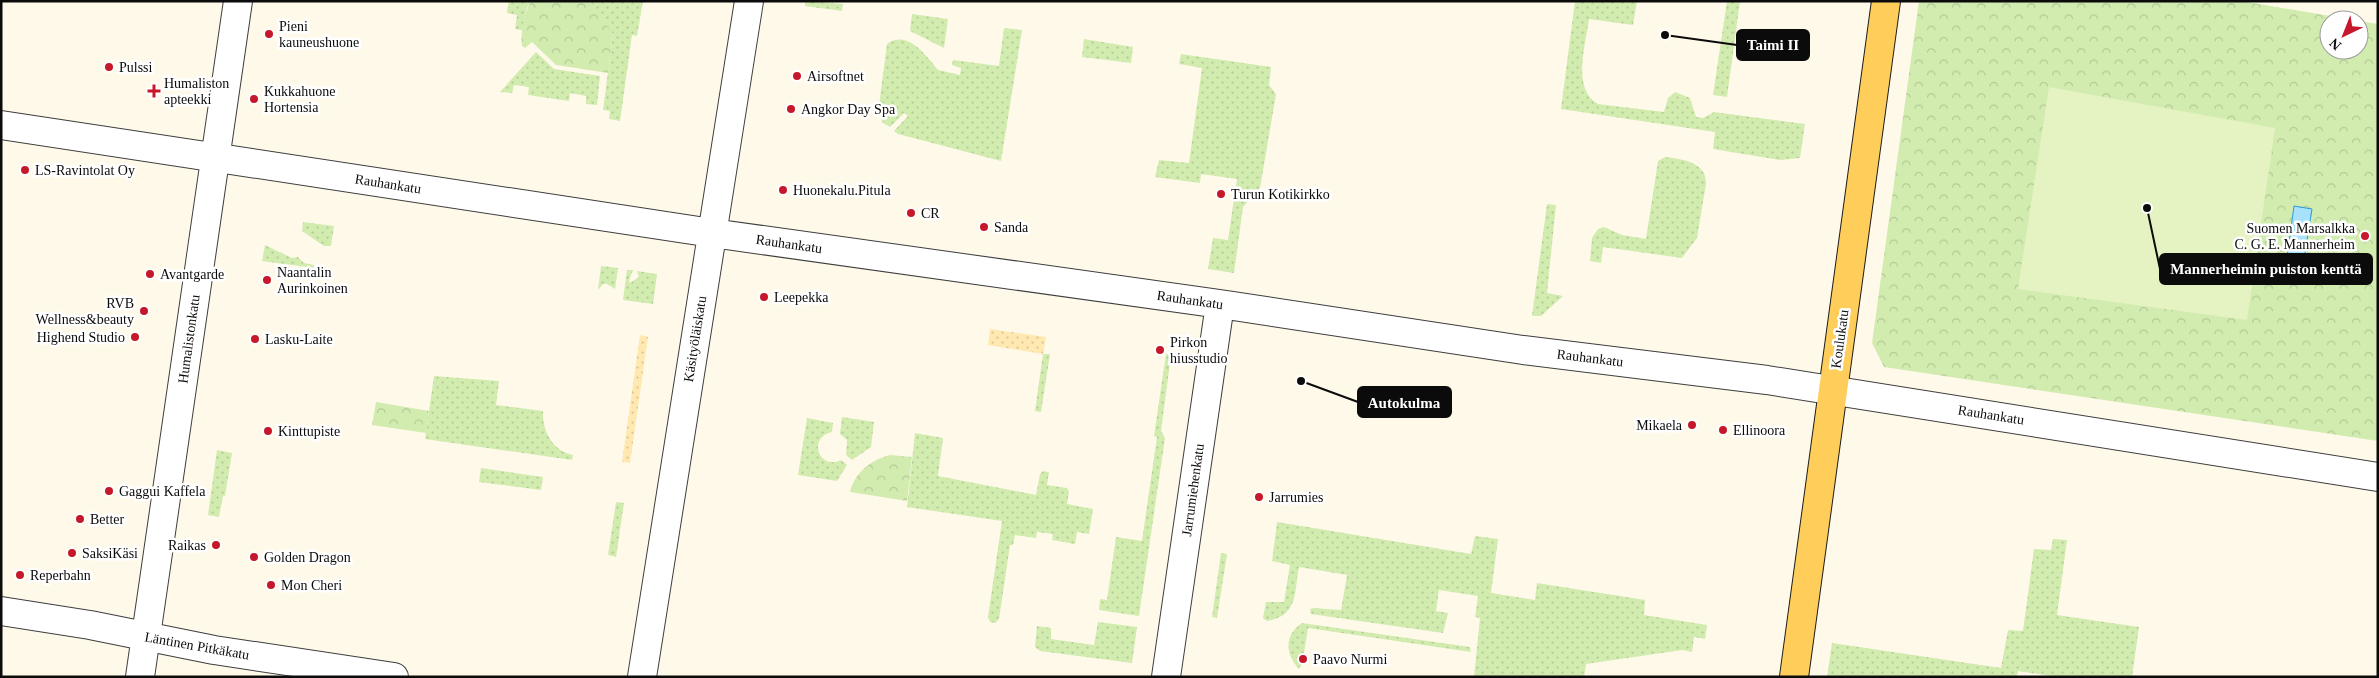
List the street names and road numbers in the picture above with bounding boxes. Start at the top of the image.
street label: Rauhankatu [354,171,422,197]
street label: Rauhankatu [755,232,823,256]
street label: Rauhankatu [1156,288,1224,312]
street label: Humalistonkatu [175,294,203,384]
street label: Käsityöläiskatu [681,295,709,383]
street label: Koulukatu [1828,309,1852,369]
street label: Rauhankatu [1556,346,1624,370]
street label: Rauhankatu [1957,402,2025,428]
street label: Jarrumiehenkatu [1179,443,1207,537]
street label: Läntinen Pitkäkatu [143,629,251,663]

